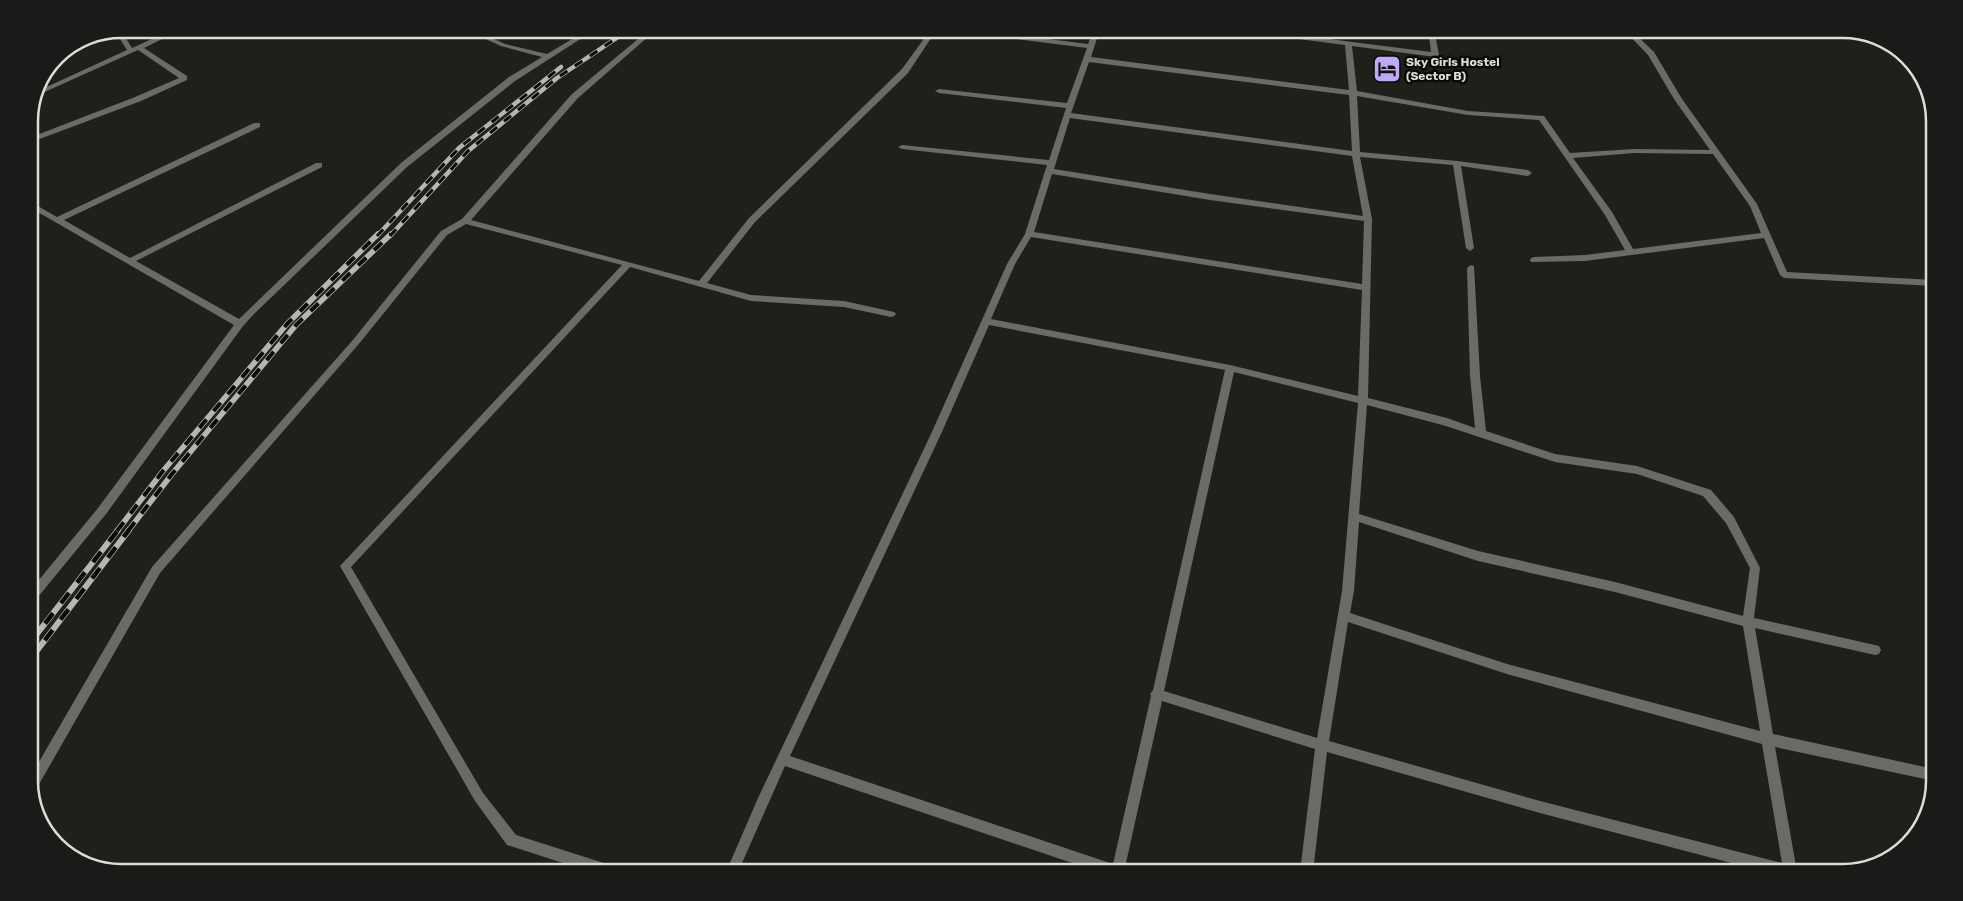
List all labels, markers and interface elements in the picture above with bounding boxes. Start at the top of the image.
hotel icon: Sky Girls Hostel (Sector B) [1372,54,1402,84]
place label: Sky Girls Hostel (Sector B) [1406,55,1500,83]

